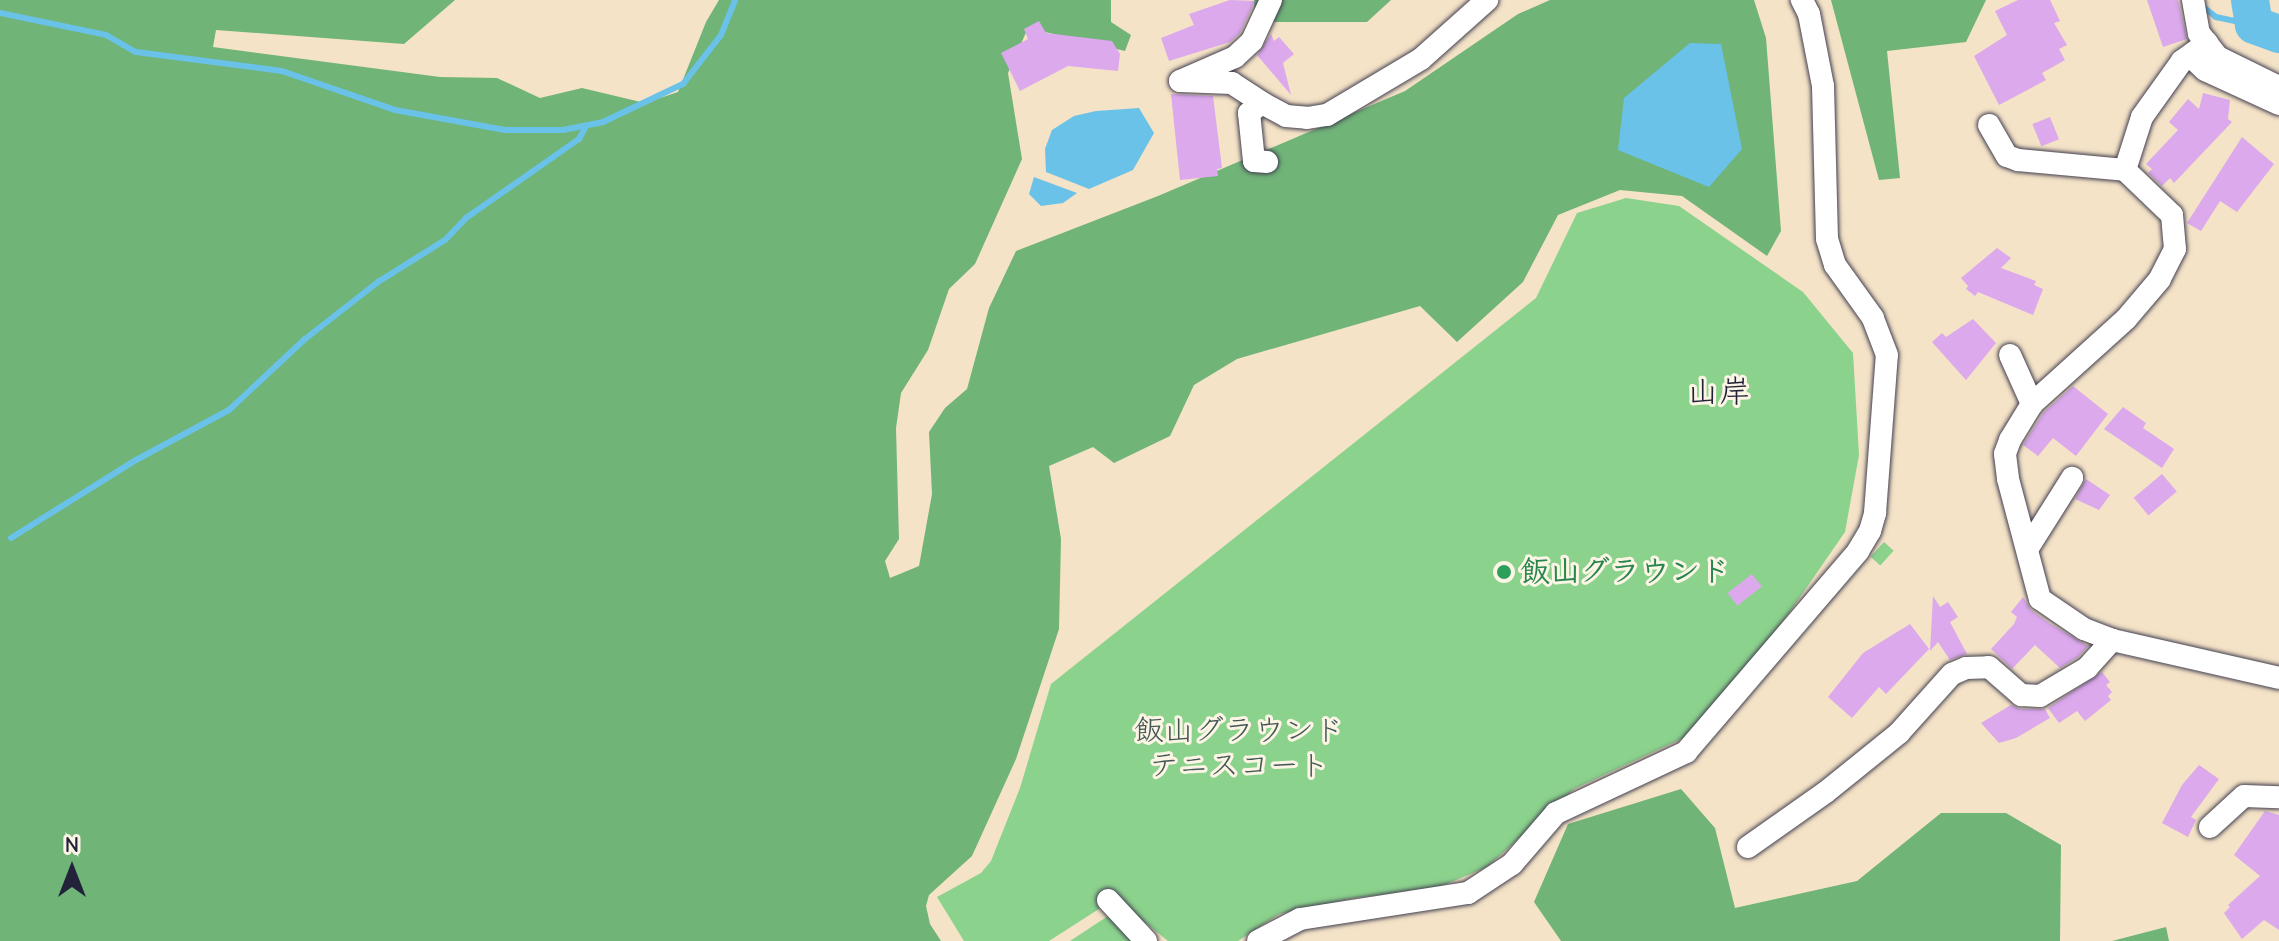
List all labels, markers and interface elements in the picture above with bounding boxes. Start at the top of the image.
district label: 山岸 [1687,373,1751,411]
place label: 飯山グラウンド [1520,554,1730,590]
marker: 飯山グラウンド [1495,563,1513,581]
park label: 飯山グラウンド テニスコート [1134,713,1344,784]
north arrow [32,829,112,909]
text: N [65,832,79,858]

